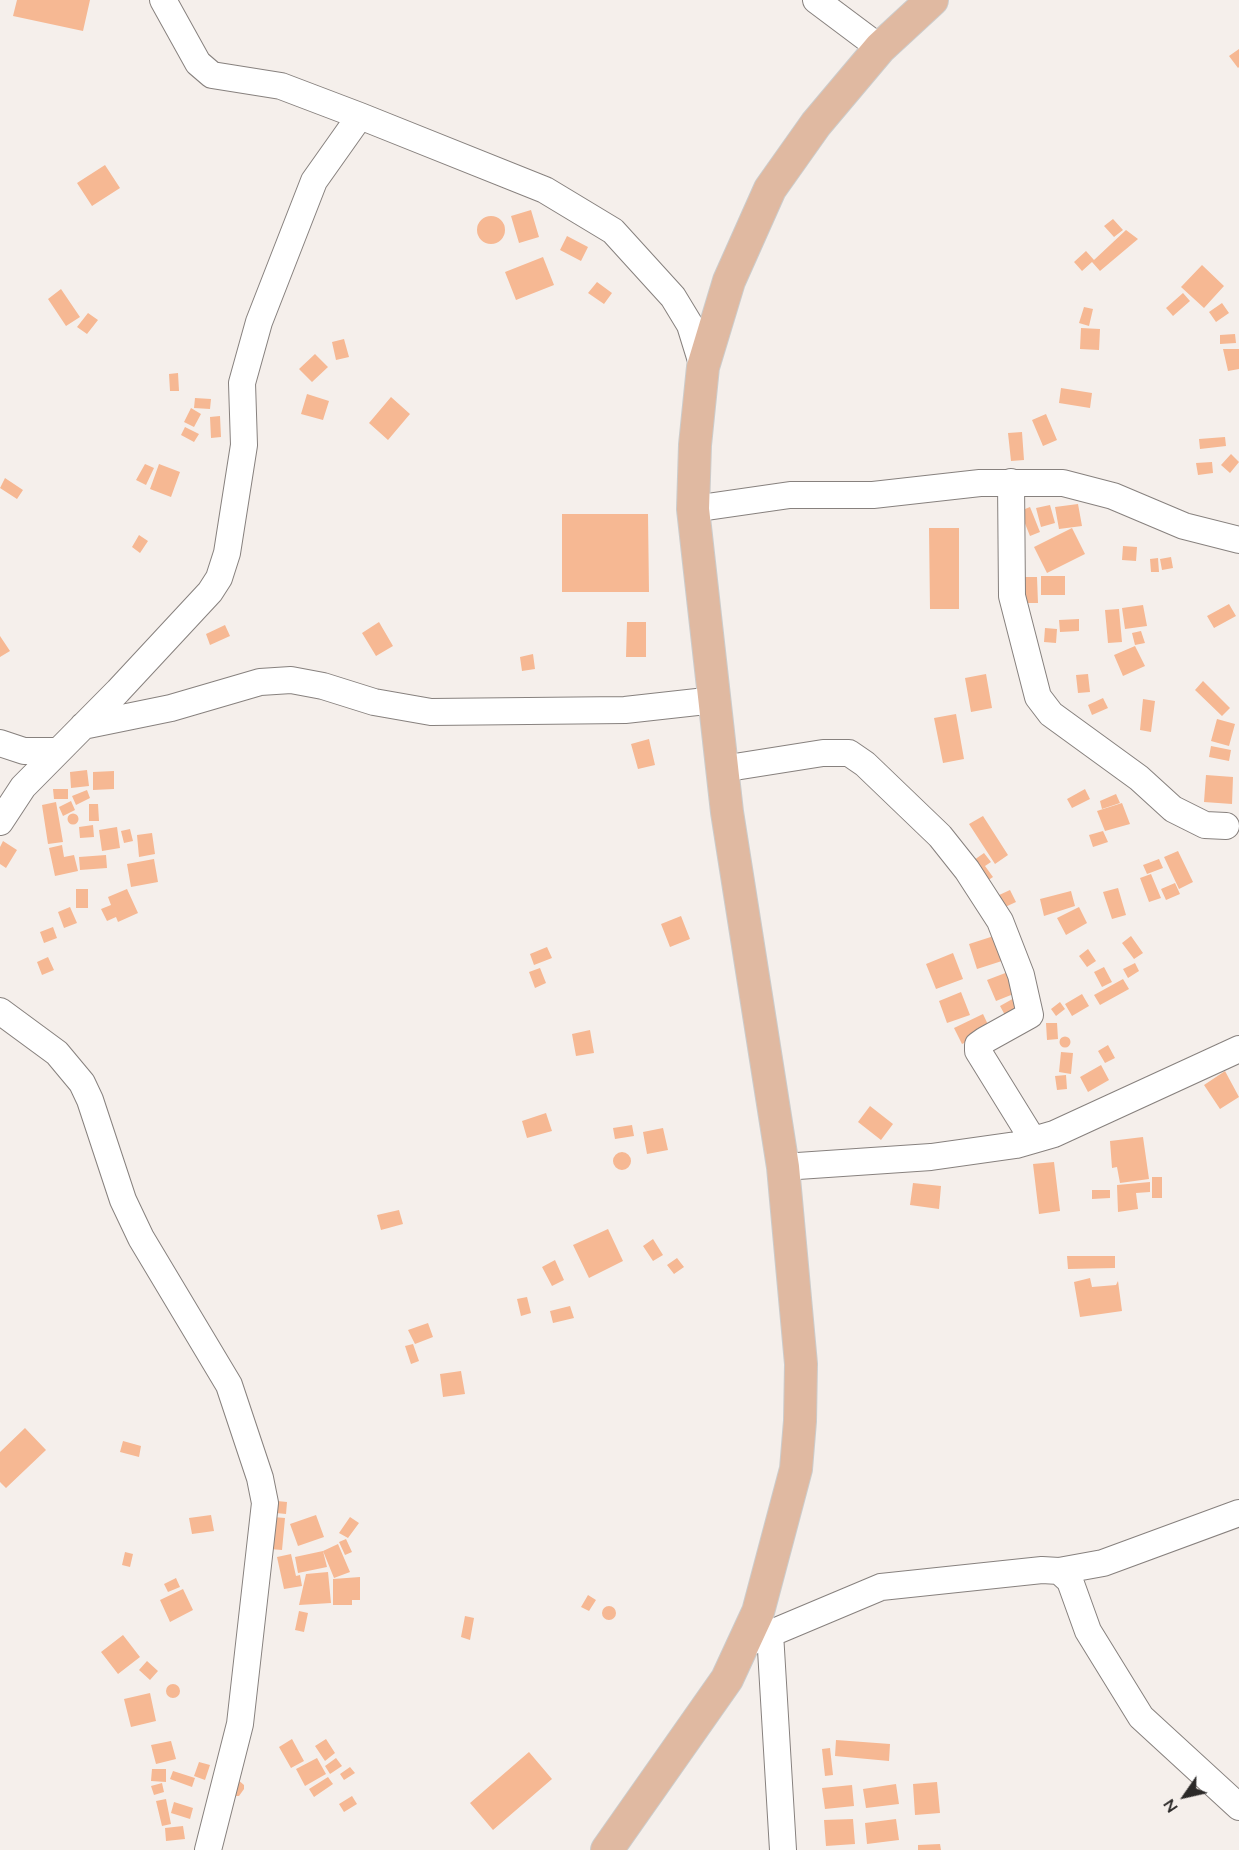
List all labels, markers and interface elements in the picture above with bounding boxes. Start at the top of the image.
north arrow [1155,1766,1215,1826]
text: N [1158,1796,1181,1817]

